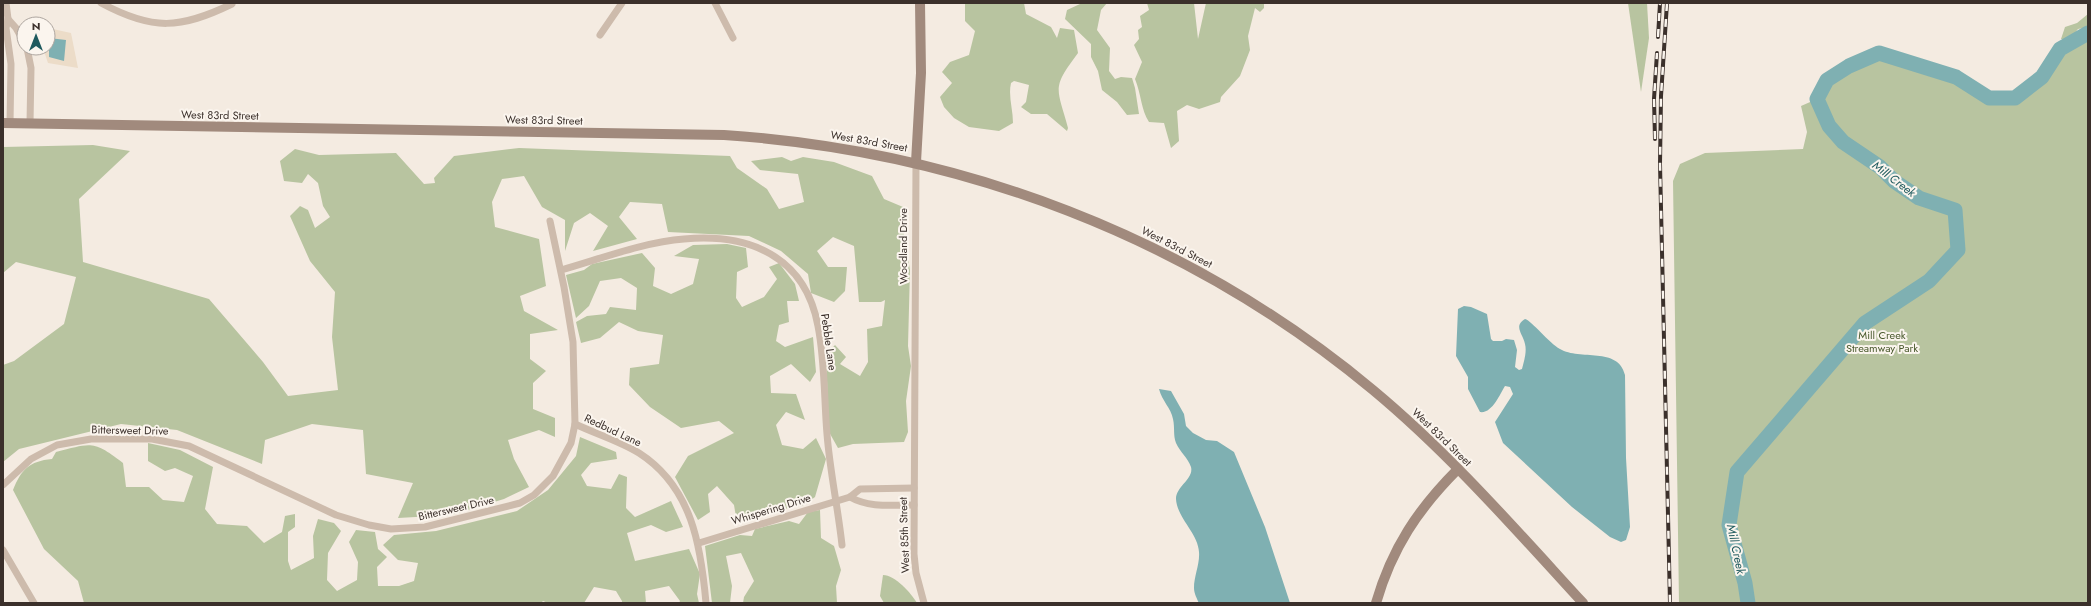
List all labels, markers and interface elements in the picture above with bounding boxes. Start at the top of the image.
north arrow [16,16,56,56]
text: N [32,18,40,34]
street label: West 83rd Street [181,106,259,124]
street label: West 83rd Street [505,111,583,129]
street label: West 83rd Street [829,126,909,156]
water label: Mill Creek [1868,157,1920,202]
street label: Woodland Drive [895,208,911,284]
street label: West 83rd Street [1139,222,1216,272]
street label: Pebble Lane [817,313,841,372]
park label: Mill Creek Streamway Park [1846,327,1918,356]
street label: West 83rd Street [1409,404,1476,470]
street label: Redbud Lane [582,410,645,450]
street label: Bittersweet Drive [91,421,169,439]
street label: Whispering Drive [729,489,813,529]
street label: Bittersweet Drive [417,491,496,524]
street label: West 85th Street [895,496,913,573]
water label: Mill Creek [1722,523,1750,576]

